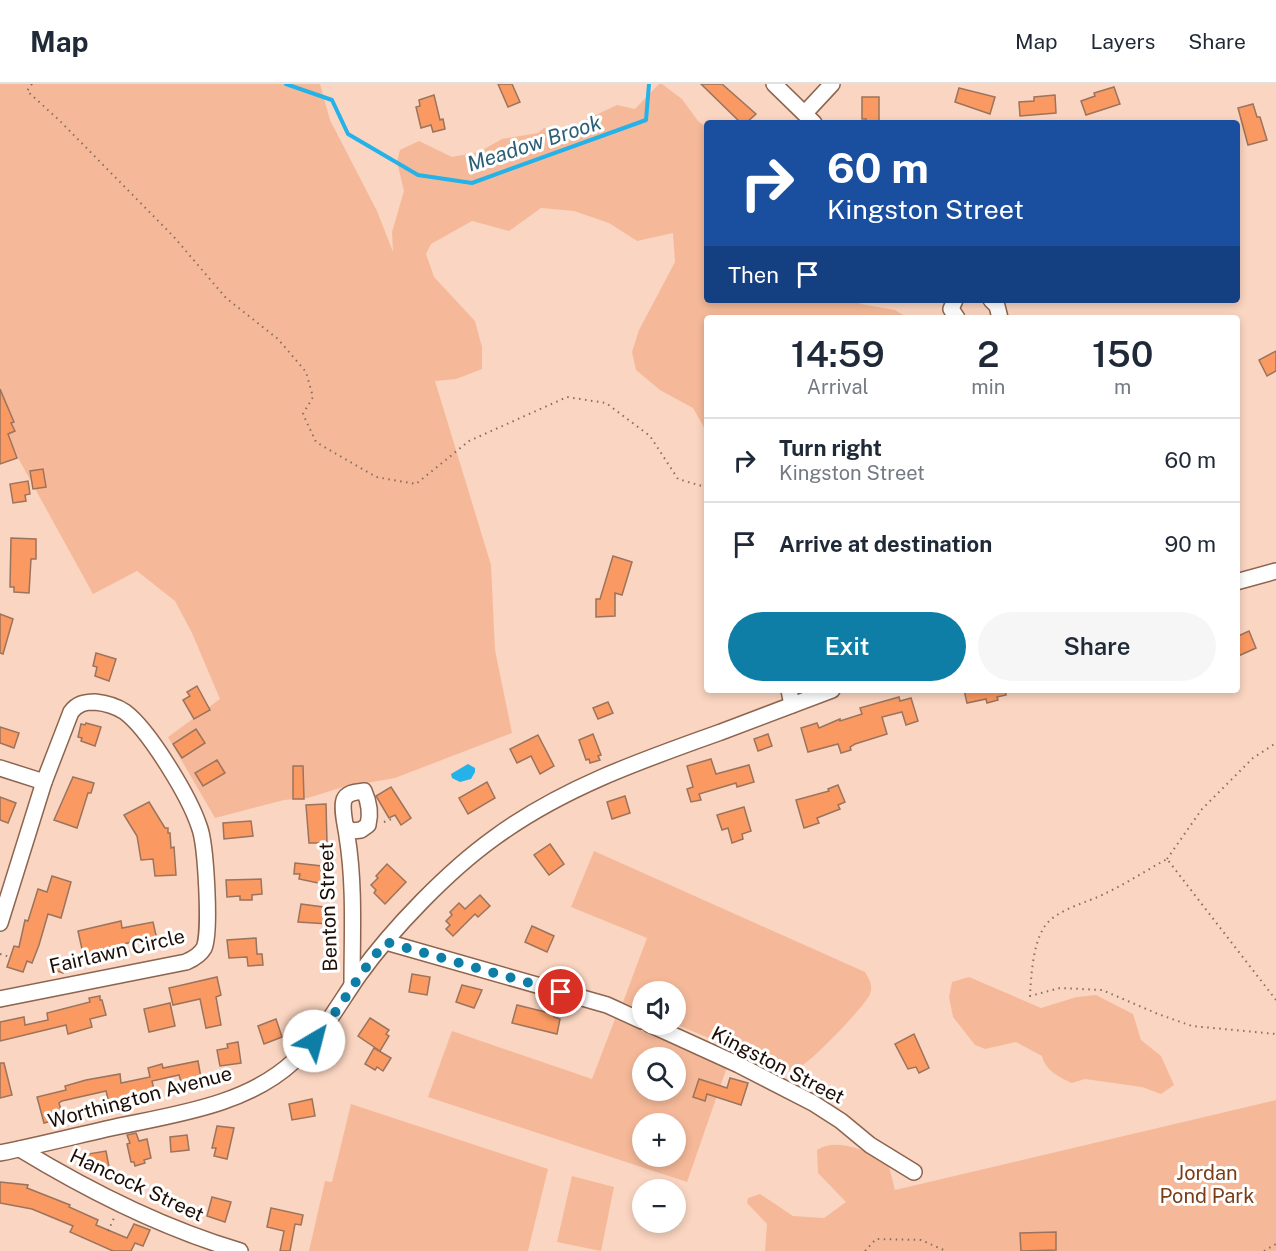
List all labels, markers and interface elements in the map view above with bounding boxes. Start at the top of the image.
text: Map [30,25,89,58]
text: Map [1015,29,1058,54]
text: Layers [1091,29,1155,54]
text: Share [1188,29,1246,54]
water label: Meadow Brook [464,109,605,176]
text: 60 m [827,143,929,192]
icon: right [728,144,806,222]
text: Kingston Street [827,193,1024,225]
icon: arrive [791,258,824,291]
text: Then [728,262,779,288]
text: 14:59 [791,333,885,375]
text: 2 [977,333,999,375]
text: 150 [1092,333,1153,375]
text: Arrival [807,375,869,399]
text: min [971,375,1005,399]
text: m [1114,375,1131,399]
text: Turn right [779,435,882,461]
icon: right [728,444,761,477]
text: 60 m [1165,447,1216,473]
text: Kingston Street [779,461,925,485]
icon: arrive [728,528,761,561]
text: Arrive at destination [779,531,992,557]
text: 90 m [1165,531,1216,557]
button: Exit [728,612,966,681]
button: Share [978,612,1216,681]
street label: Benton Street [314,842,342,972]
street label: Fairlawn Circle [47,924,187,978]
pin [535,966,586,1017]
icon: arrive [544,975,577,1008]
map controls [632,981,686,1233]
button: sound [632,981,686,1035]
position arrow [282,1009,346,1073]
street label: Kingston Street [708,1021,848,1109]
button: search [632,1047,686,1101]
street label: Worthington Avenue [45,1061,235,1133]
button: + [632,1113,686,1167]
street label: Hancock Street [66,1143,208,1227]
park label: Jordan Pond Park [1160,1161,1254,1208]
button: − [632,1179,686,1233]

